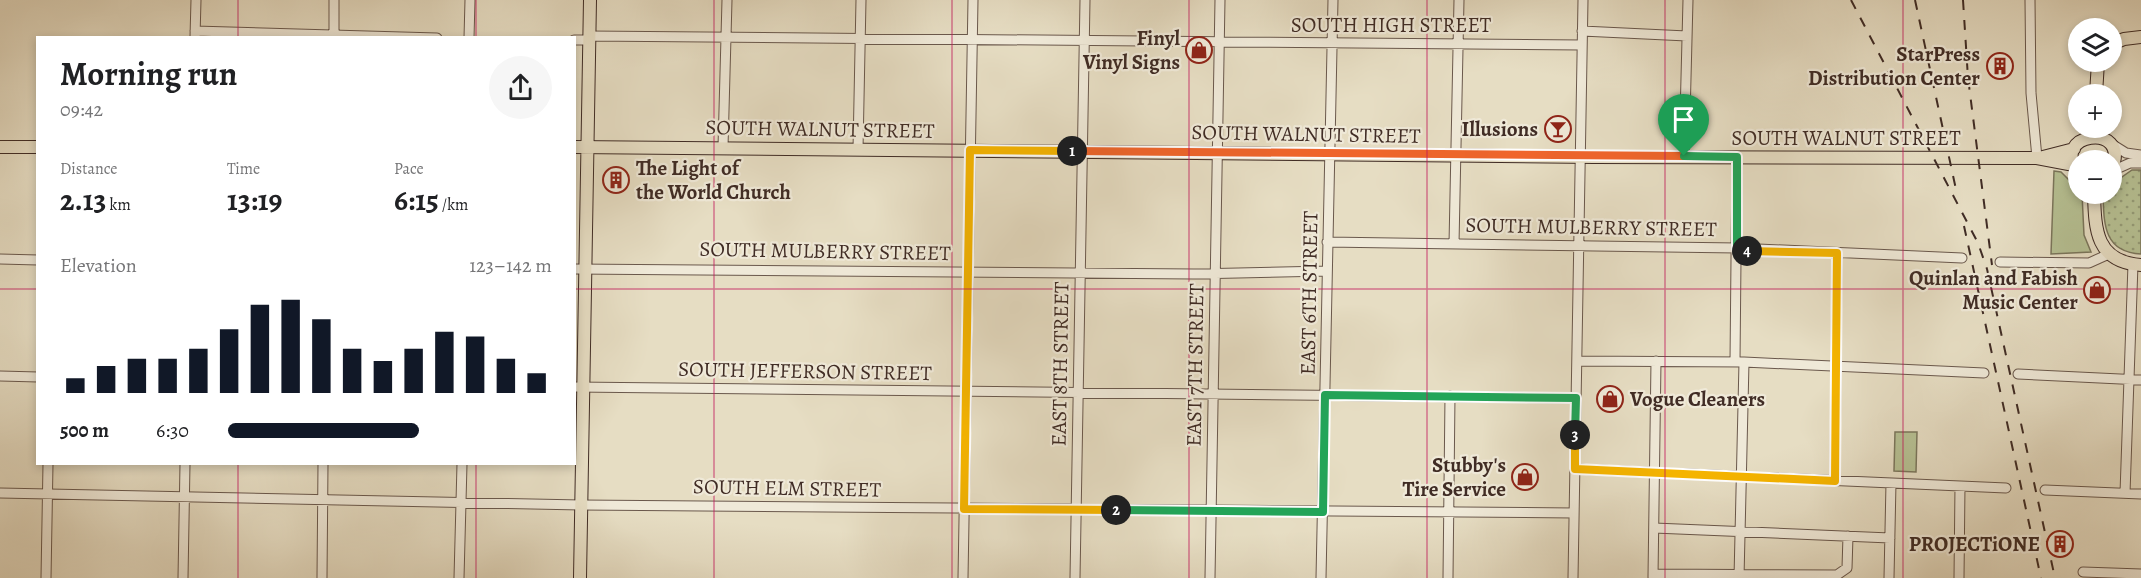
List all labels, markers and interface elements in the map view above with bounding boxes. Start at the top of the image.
street label: SOUTH HIGH STREET [1291,11,1492,39]
map controls [2068,18,2122,204]
button: layers [2068,18,2122,72]
place label: Finyl Vinyl Signs [1082,24,1180,76]
shop icon: Finyl Vinyl Signs [1184,35,1214,65]
place label: StarPress Distribution Center [1808,40,1980,92]
text: Morning run [60,51,237,96]
building icon: StarPress Distribution Center [1985,51,2015,81]
button: share [489,56,552,119]
button: + [2068,84,2122,138]
pin [1658,94,1709,156]
text: 09:42 [60,96,103,123]
icon: arrive [1667,103,1700,136]
street label: SOUTH WALNUT STREET [705,113,935,145]
bar icon: Illusions [1543,114,1573,144]
place label: Illusions [1462,115,1538,143]
street label: SOUTH WALNUT STREET [1191,118,1421,150]
street label: SOUTH WALNUT STREET [1731,124,1961,152]
pin: 1 [1057,136,1087,166]
text: 1 [1069,140,1075,162]
button: − [2068,150,2122,204]
place label: The Light of the World Church [636,154,791,206]
text: Distance [60,158,117,180]
text: Time [227,158,260,180]
text: Pace [394,158,424,180]
building icon: The Light of the World Church [601,165,631,195]
text: 2.13 [60,180,106,220]
text: 13:19 [227,180,282,220]
text: 6:15 [394,180,439,220]
text: km [106,194,131,216]
text: /km [439,194,468,216]
street label: EAST 6TH STREET [1294,210,1324,375]
street label: SOUTH MULBERRY STREET [1465,211,1718,243]
street label: SOUTH MULBERRY STREET [699,235,952,267]
pin: 4 [1732,236,1762,266]
text: 4 [1743,240,1751,262]
text: Elevation [60,252,137,279]
text: 123–142 m [469,252,552,279]
place label: Quinlan and Fabish Music Center [1909,264,2078,316]
shop icon: Quinlan and Fabish Music Center [2082,275,2112,305]
street label: EAST 8TH STREET [1045,281,1075,447]
street label: EAST 7TH STREET [1180,283,1210,447]
street label: SOUTH JEFFERSON STREET [678,355,933,387]
shop icon: Vogue Cleaners [1595,384,1625,414]
place label: Vogue Cleaners [1629,385,1765,413]
text: 500 m [60,417,109,444]
text: 6:30 [156,417,189,444]
pin: 3 [1560,420,1590,450]
text: 3 [1572,424,1578,446]
place label: Stubby's Tire Service [1402,451,1506,503]
shop icon: Stubby's Tire Service [1510,462,1540,492]
street label: SOUTH ELM STREET [693,472,882,504]
pin: 2 [1101,495,1131,525]
text: 2 [1112,499,1120,521]
building icon: PROJECTiONE [2045,529,2075,559]
place label: PROJECTiONE [1909,530,2040,558]

